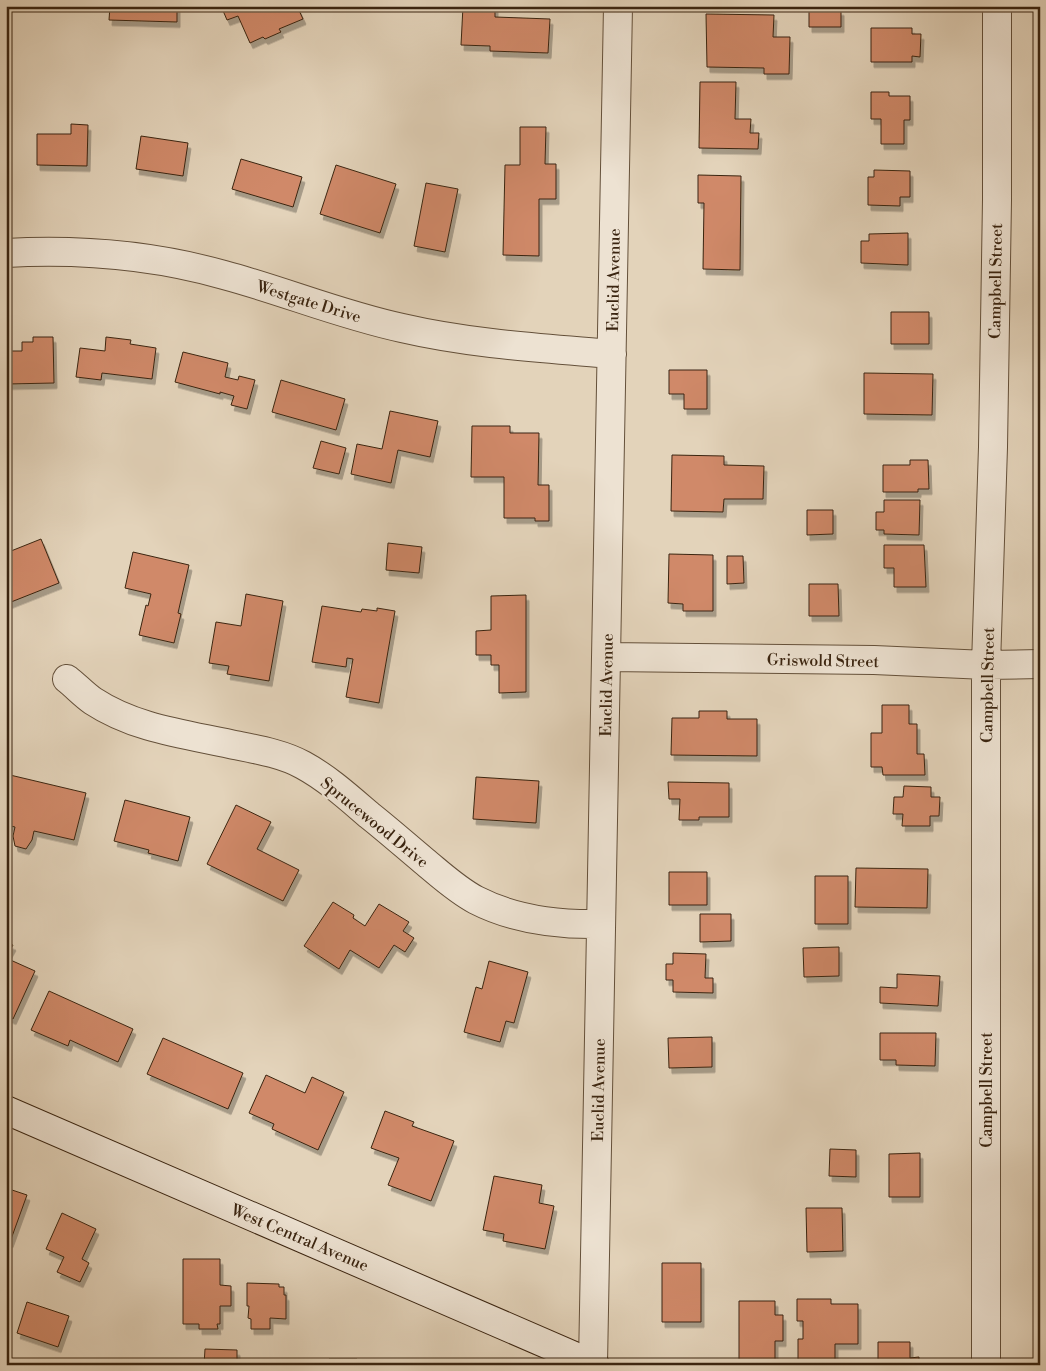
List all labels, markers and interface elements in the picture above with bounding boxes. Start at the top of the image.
street label: Campbell Street [985,223,1007,339]
street label: Euclid Avenue [603,228,625,332]
street label: Westgate Drive [253,276,363,327]
street label: Campbell Street [977,627,999,743]
street label: Euclid Avenue [596,633,618,737]
street label: Griswold Street [767,650,880,672]
street label: Sprucewood Drive [316,773,432,872]
street label: Campbell Street [977,1032,997,1148]
street label: Euclid Avenue [588,1038,610,1142]
street label: West Central Avenue [227,1199,371,1276]

